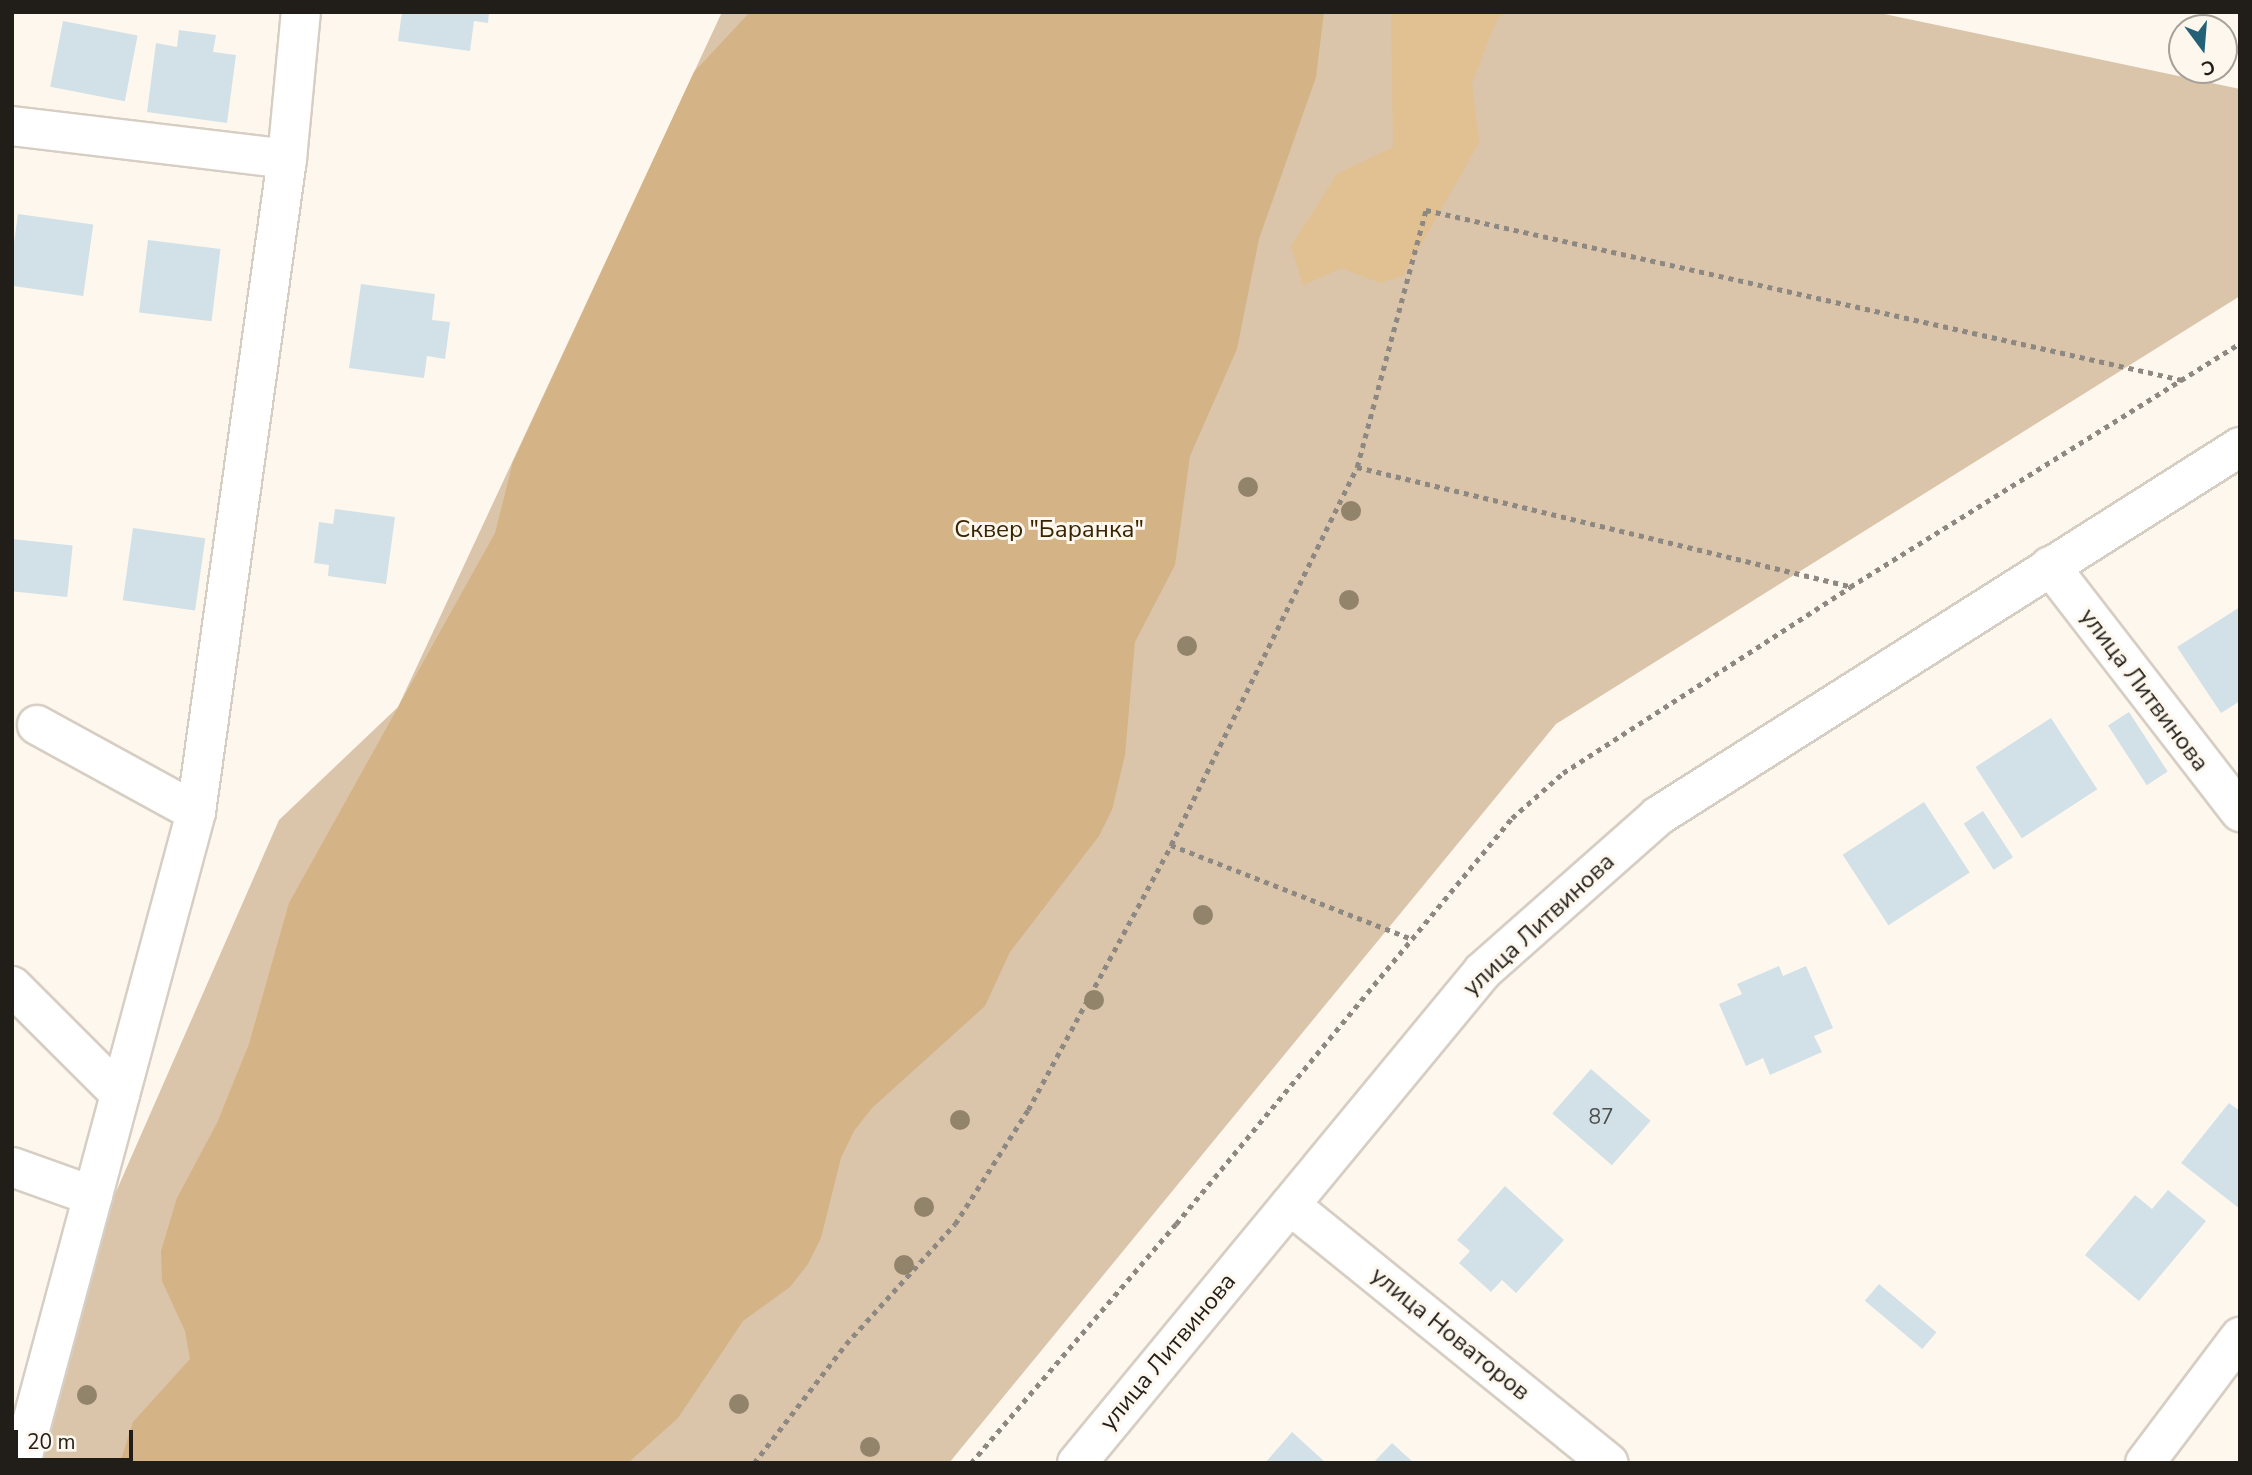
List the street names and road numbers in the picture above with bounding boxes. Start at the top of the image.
street label: улица Литвинова [2073,603,2215,777]
street label: улица Литвинова [1457,847,1621,1003]
street label: улица Новаторов [1365,1261,1535,1407]
street label: улица Литвинова [1094,1268,1242,1436]

